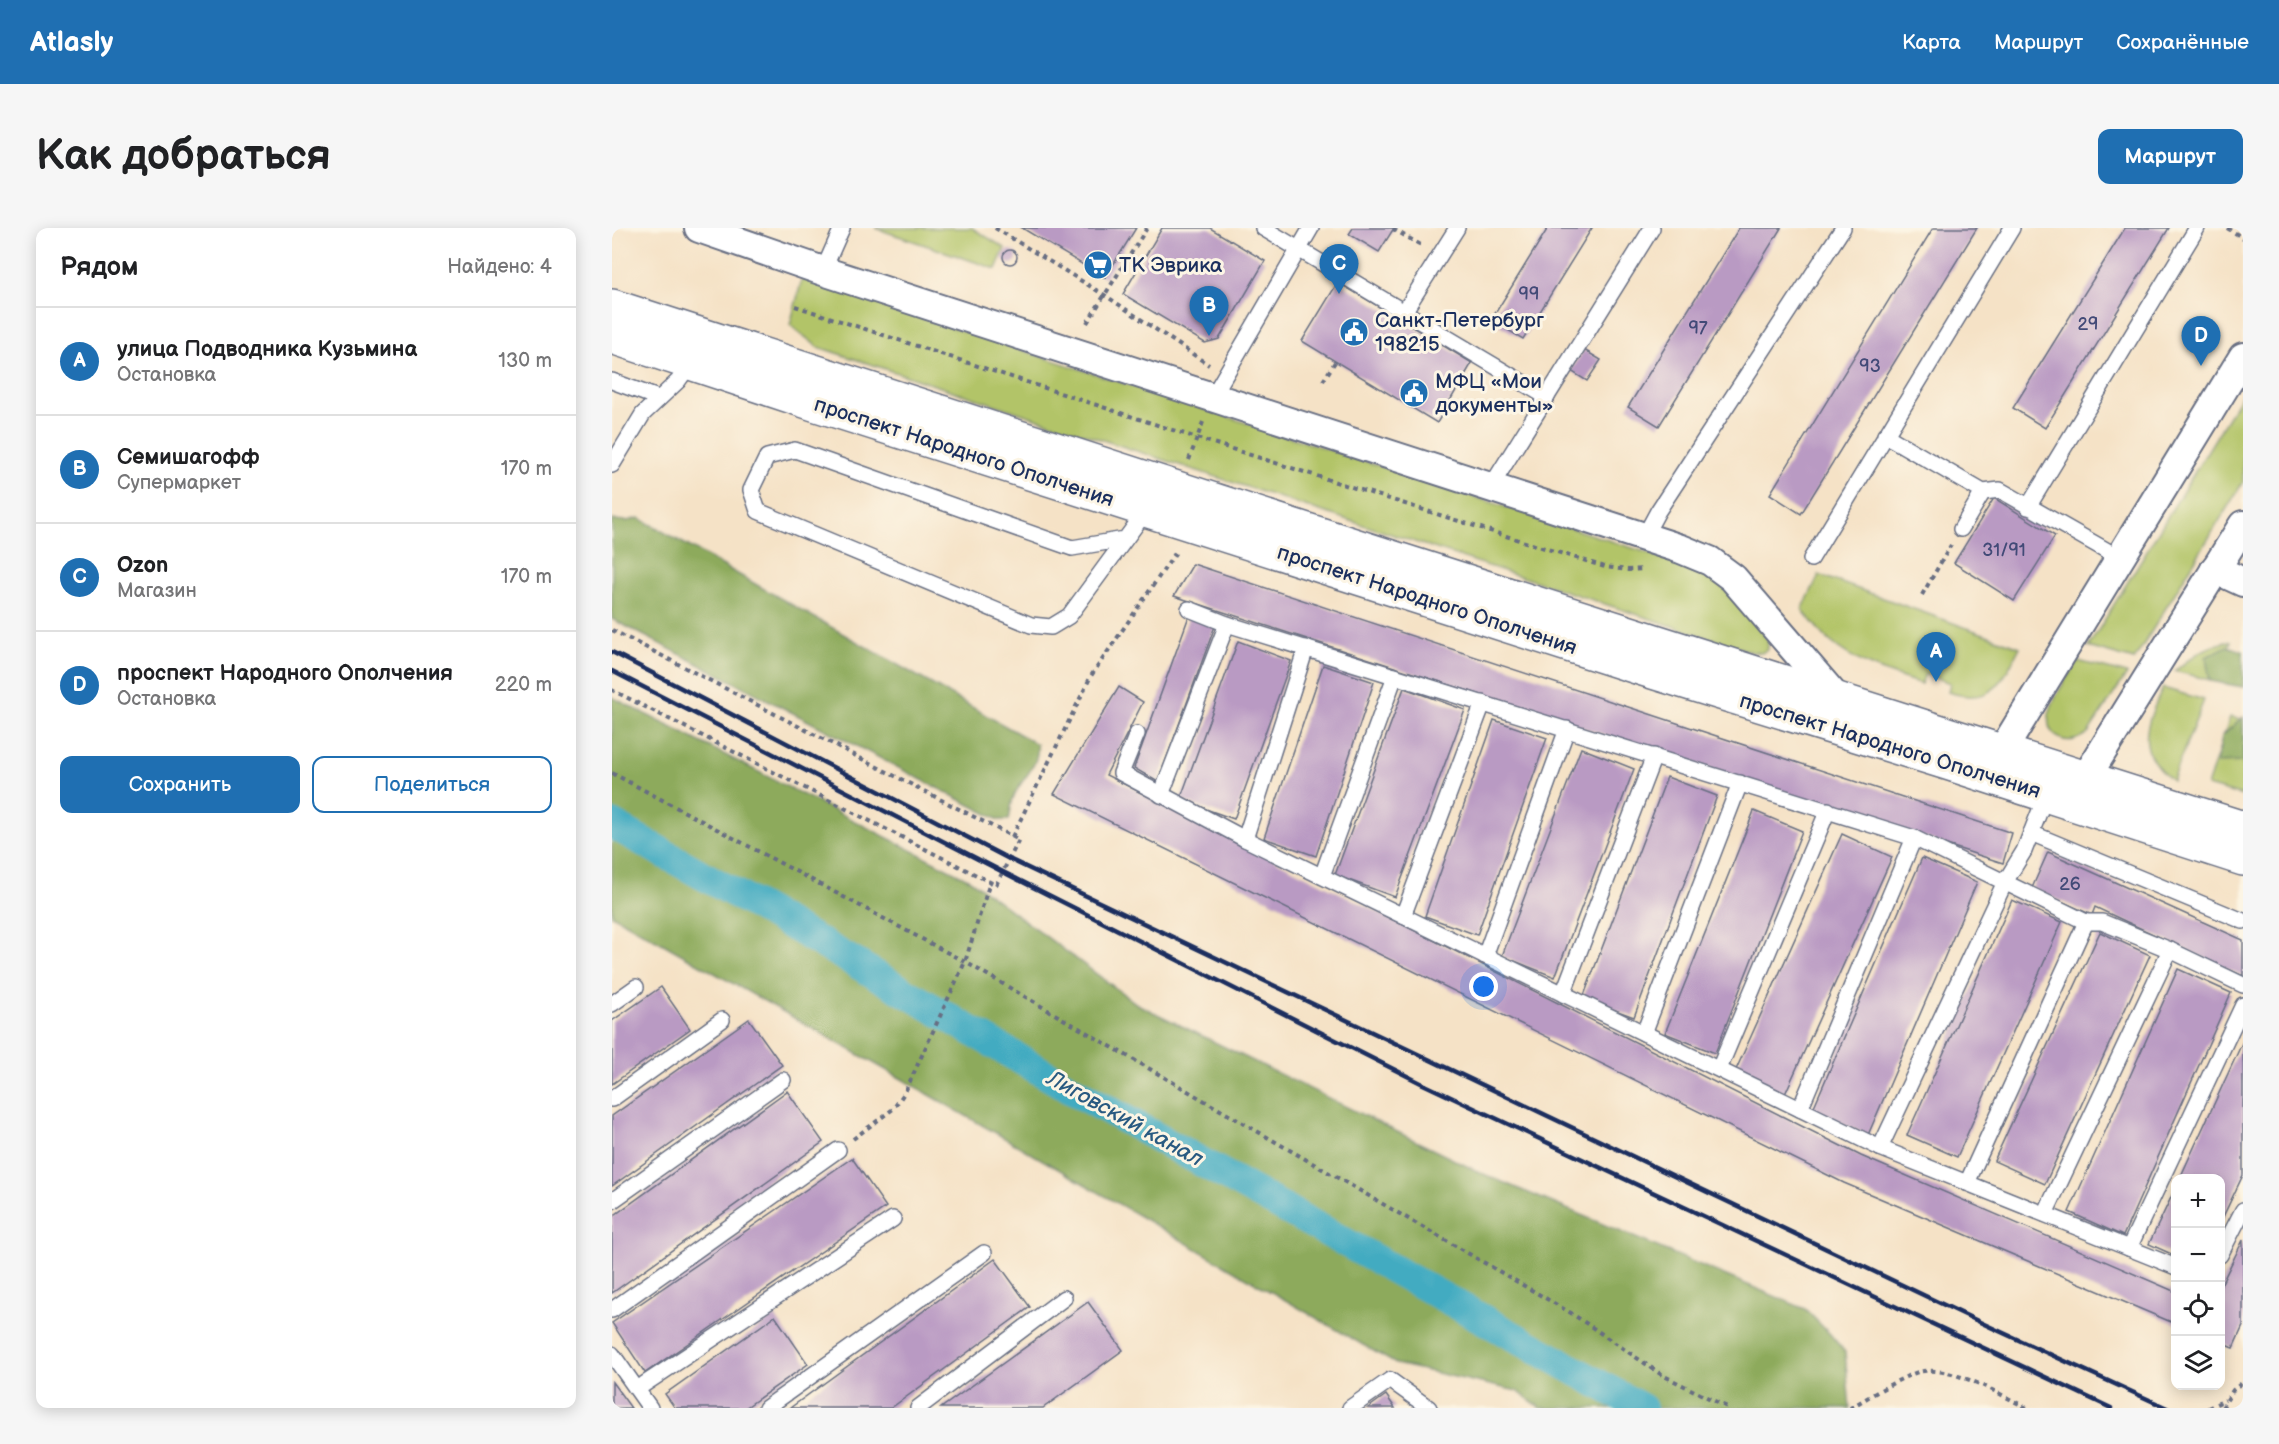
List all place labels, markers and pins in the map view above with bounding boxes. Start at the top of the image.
pin: C [1320,244,1358,294]
supermarket icon: ТК Эврика [1082,249,1114,281]
place label: ТК Эврика [1119,253,1223,278]
pin: B [1190,286,1228,336]
place label: Санкт-Петербург 198215 [1375,308,1544,357]
public building icon: Санкт-Петербург 198215 [1338,316,1370,348]
pin: D [2182,316,2220,366]
place label: МФЦ «Мои документы» [1435,369,1554,418]
public building icon: МФЦ «Мои документы» [1398,377,1430,409]
pin: A [1916,632,1956,682]

